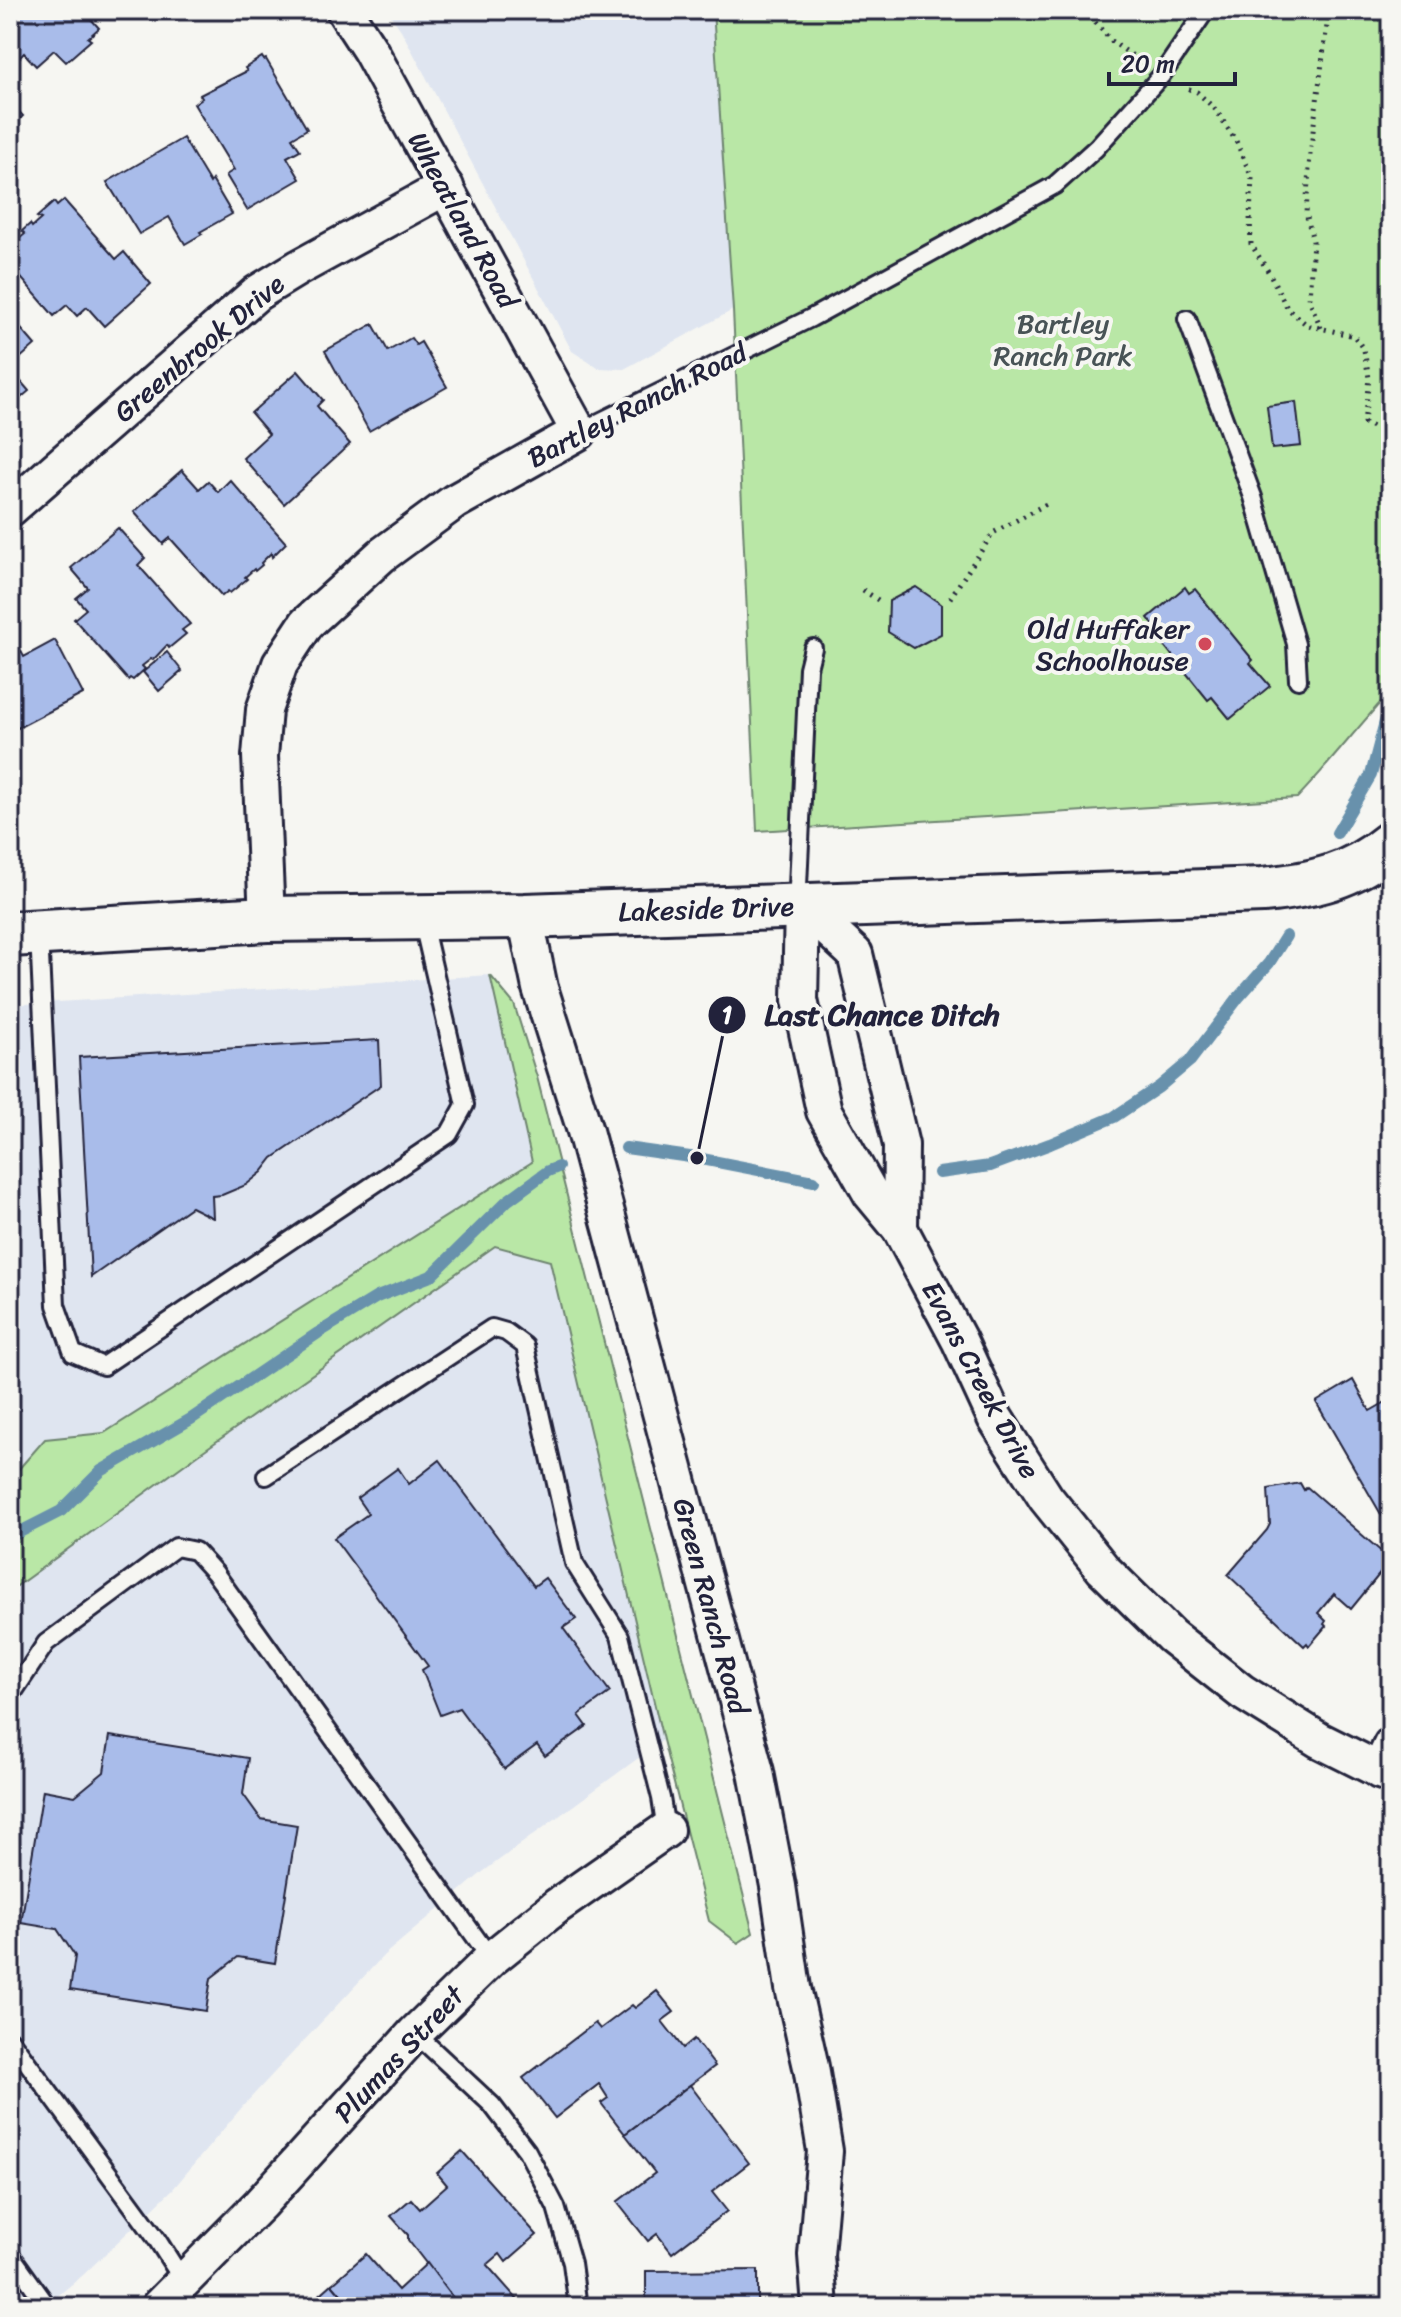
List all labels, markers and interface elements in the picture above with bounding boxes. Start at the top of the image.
scale bar [1109,36,1235,86]
text: 20 m [1121,43,1175,85]
street label: Wheatland Road [394,122,533,320]
street label: Greenbrook Drive [102,261,296,435]
park label: Bartley Ranch Park [994,299,1133,380]
street label: Bartley Ranch Road [518,327,758,482]
place label: Old Huffaker Schoolhouse [1027,604,1191,685]
marker: Old Huffaker Schoolhouse [1196,635,1214,653]
street label: Lakeside Drive [617,881,795,937]
callout: Last Chance Ditch [707,988,1017,1042]
text: Last Chance Ditch [764,988,1000,1042]
text: 1 [722,994,732,1036]
street label: Evans Creek Drive [908,1272,1054,1488]
street label: Green Ranch Road [659,1492,764,1722]
street label: Plumas Street [321,1972,478,2135]

